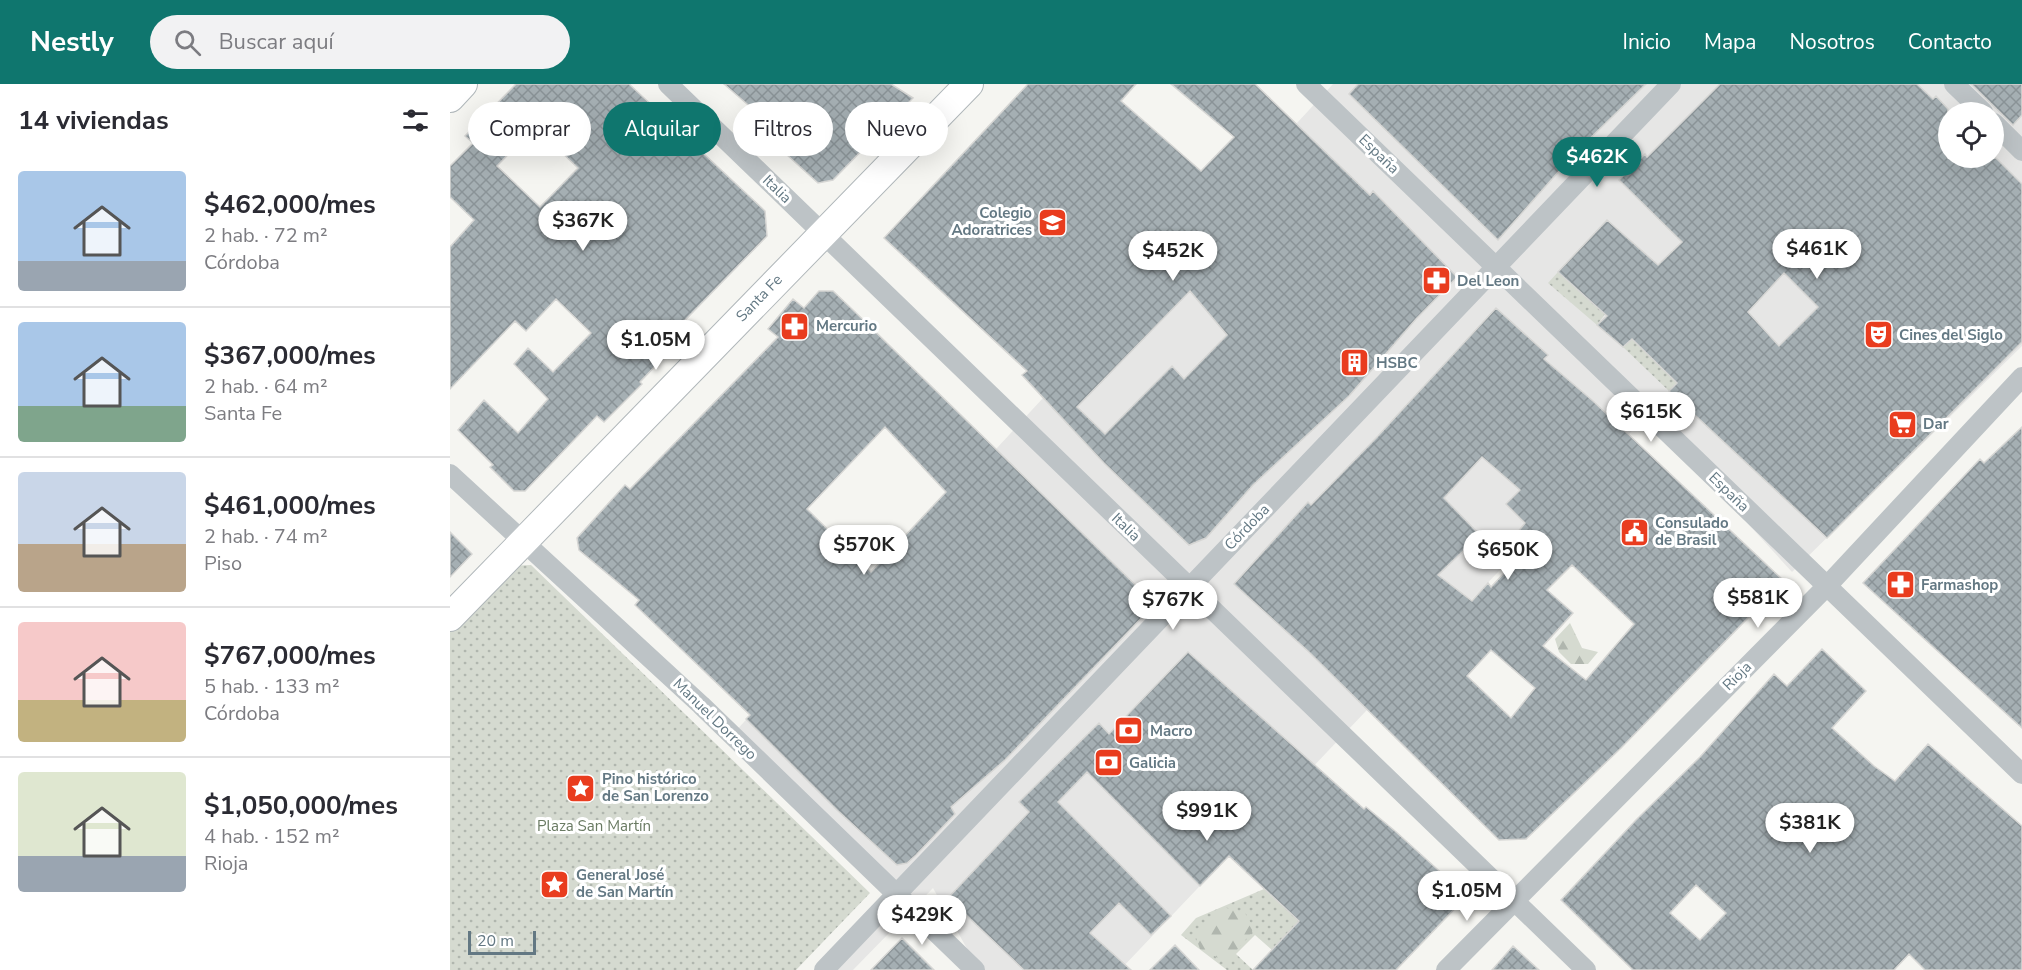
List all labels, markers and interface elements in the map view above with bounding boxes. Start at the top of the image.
search box [150,15,570,69]
text: Nestly [30,23,114,61]
icon: search [171,26,204,59]
text: Buscar aquí [219,27,334,57]
text: Inicio [1623,28,1671,56]
text: Mapa [1704,28,1756,56]
text: Nosotros [1789,28,1875,56]
text: Contacto [1908,28,1992,56]
chip: Comprar [468,102,591,156]
chip: Alquilar [603,102,721,156]
chip: Filtros [733,102,833,156]
chip: Nuevo [845,102,948,156]
map controls [1938,102,2004,168]
button: locate [1938,102,2004,168]
text: 14 viviendas [18,103,169,138]
icon: filters [399,104,432,137]
street label: España [1354,130,1404,178]
pin: $462K [1555,137,1639,188]
text: $462K [1566,143,1628,170]
street label: Italia [758,170,796,208]
text: $462,000/mes [204,187,376,222]
icon: home [66,195,138,267]
pin: $367K [541,201,625,252]
place label: Colegio Adoratrices [951,203,1032,240]
school or university icon: Colegio Adoratrices [1037,206,1069,238]
text: $367K [552,207,614,234]
text: 2 hab. · 72 m² [204,222,328,249]
pin: $461K [1775,229,1859,280]
pin: $452K [1131,231,1215,282]
text: $461K [1786,235,1848,262]
text: $452K [1142,237,1204,264]
text: Córdoba [204,249,280,276]
pharmacy icon: Del Leon [1420,265,1452,297]
street label: Santa Fe [731,270,787,326]
place label: Del Leon [1457,271,1519,291]
pharmacy icon: Mercurio [779,310,811,342]
place label: Mercurio [816,316,877,336]
theatre icon: Cines del Siglo [1862,319,1894,351]
pin: $1.05M [607,320,705,371]
place label: Cines del Siglo [1899,325,2003,345]
text: $1.05M [621,326,691,353]
text: $367,000/mes [204,338,376,373]
icon: home [66,346,138,418]
building icon: HSBC [1339,347,1371,379]
place label: HSBC [1376,353,1418,373]
text: 2 hab. · 64 m² [204,373,328,400]
pin: $615K [1609,392,1693,443]
text: $615K [1620,398,1682,425]
text: Santa Fe [204,400,282,427]
supermarket icon: Dar [1886,408,1918,440]
place label: Dar [1923,414,1949,434]
street label: España [1704,468,1754,516]
text: $461,000/mes [204,488,376,523]
icon: home [66,496,138,568]
street label: Córdoba [1220,500,1274,554]
street label: Italia [1107,508,1145,546]
place label: Consulado de Brasil [1655,513,1729,550]
public building icon: Consulado de Brasil [1618,516,1650,548]
text: 2 hab. · 74 m² [204,523,328,550]
pin: $570K [822,525,906,576]
pin: $650K [1466,530,1550,581]
text: $570K [833,531,895,558]
text: $650K [1477,536,1539,563]
text: Piso [204,550,242,577]
pharmacy icon: Farmashop [1884,569,1916,601]
place label: Farmashop [1921,575,1998,595]
pin: $581K [1716,578,1800,629]
pin: $767K [1131,580,1215,631]
text: $581K [1727,584,1789,611]
text: $767K [1142,586,1204,613]
text: $767,000/mes [204,638,376,673]
icon: home [66,646,138,718]
street label: Rioja [1718,657,1756,695]
text: 5 hab. · 133 m² [204,673,340,700]
street label: Manuel Dorrego [669,674,761,764]
text: Córdoba [204,700,280,727]
bank icon: Macro [1113,715,1145,747]
place label: Macro [1150,721,1193,741]
bank icon: Galicia [1092,747,1124,779]
place label: Galicia [1129,753,1176,773]
place label: Pino histórico de San Lorenzo [602,769,709,806]
place icon: Pino histórico de San Lorenzo [565,772,597,804]
text: $1,050,000/mes [204,788,398,823]
pin: $991K [1165,791,1249,842]
icon: home [66,796,138,868]
text: $991K [1176,797,1238,824]
pin: $381K [1768,803,1852,854]
text: $381K [1779,809,1841,836]
park label: Plaza San Martín [537,816,651,836]
text: 4 hab. · 152 m² [204,823,340,850]
text: Rioja [204,850,248,877]
place label: General José de San Martín [576,865,674,902]
place icon: General José de San Martín [539,868,571,900]
pin: $1.05M [1418,871,1516,922]
text: $1.05M [1432,877,1502,904]
pin: $429K [880,895,964,946]
text: $429K [891,901,953,928]
scale bar [468,928,536,956]
text: 20 m [477,930,514,952]

